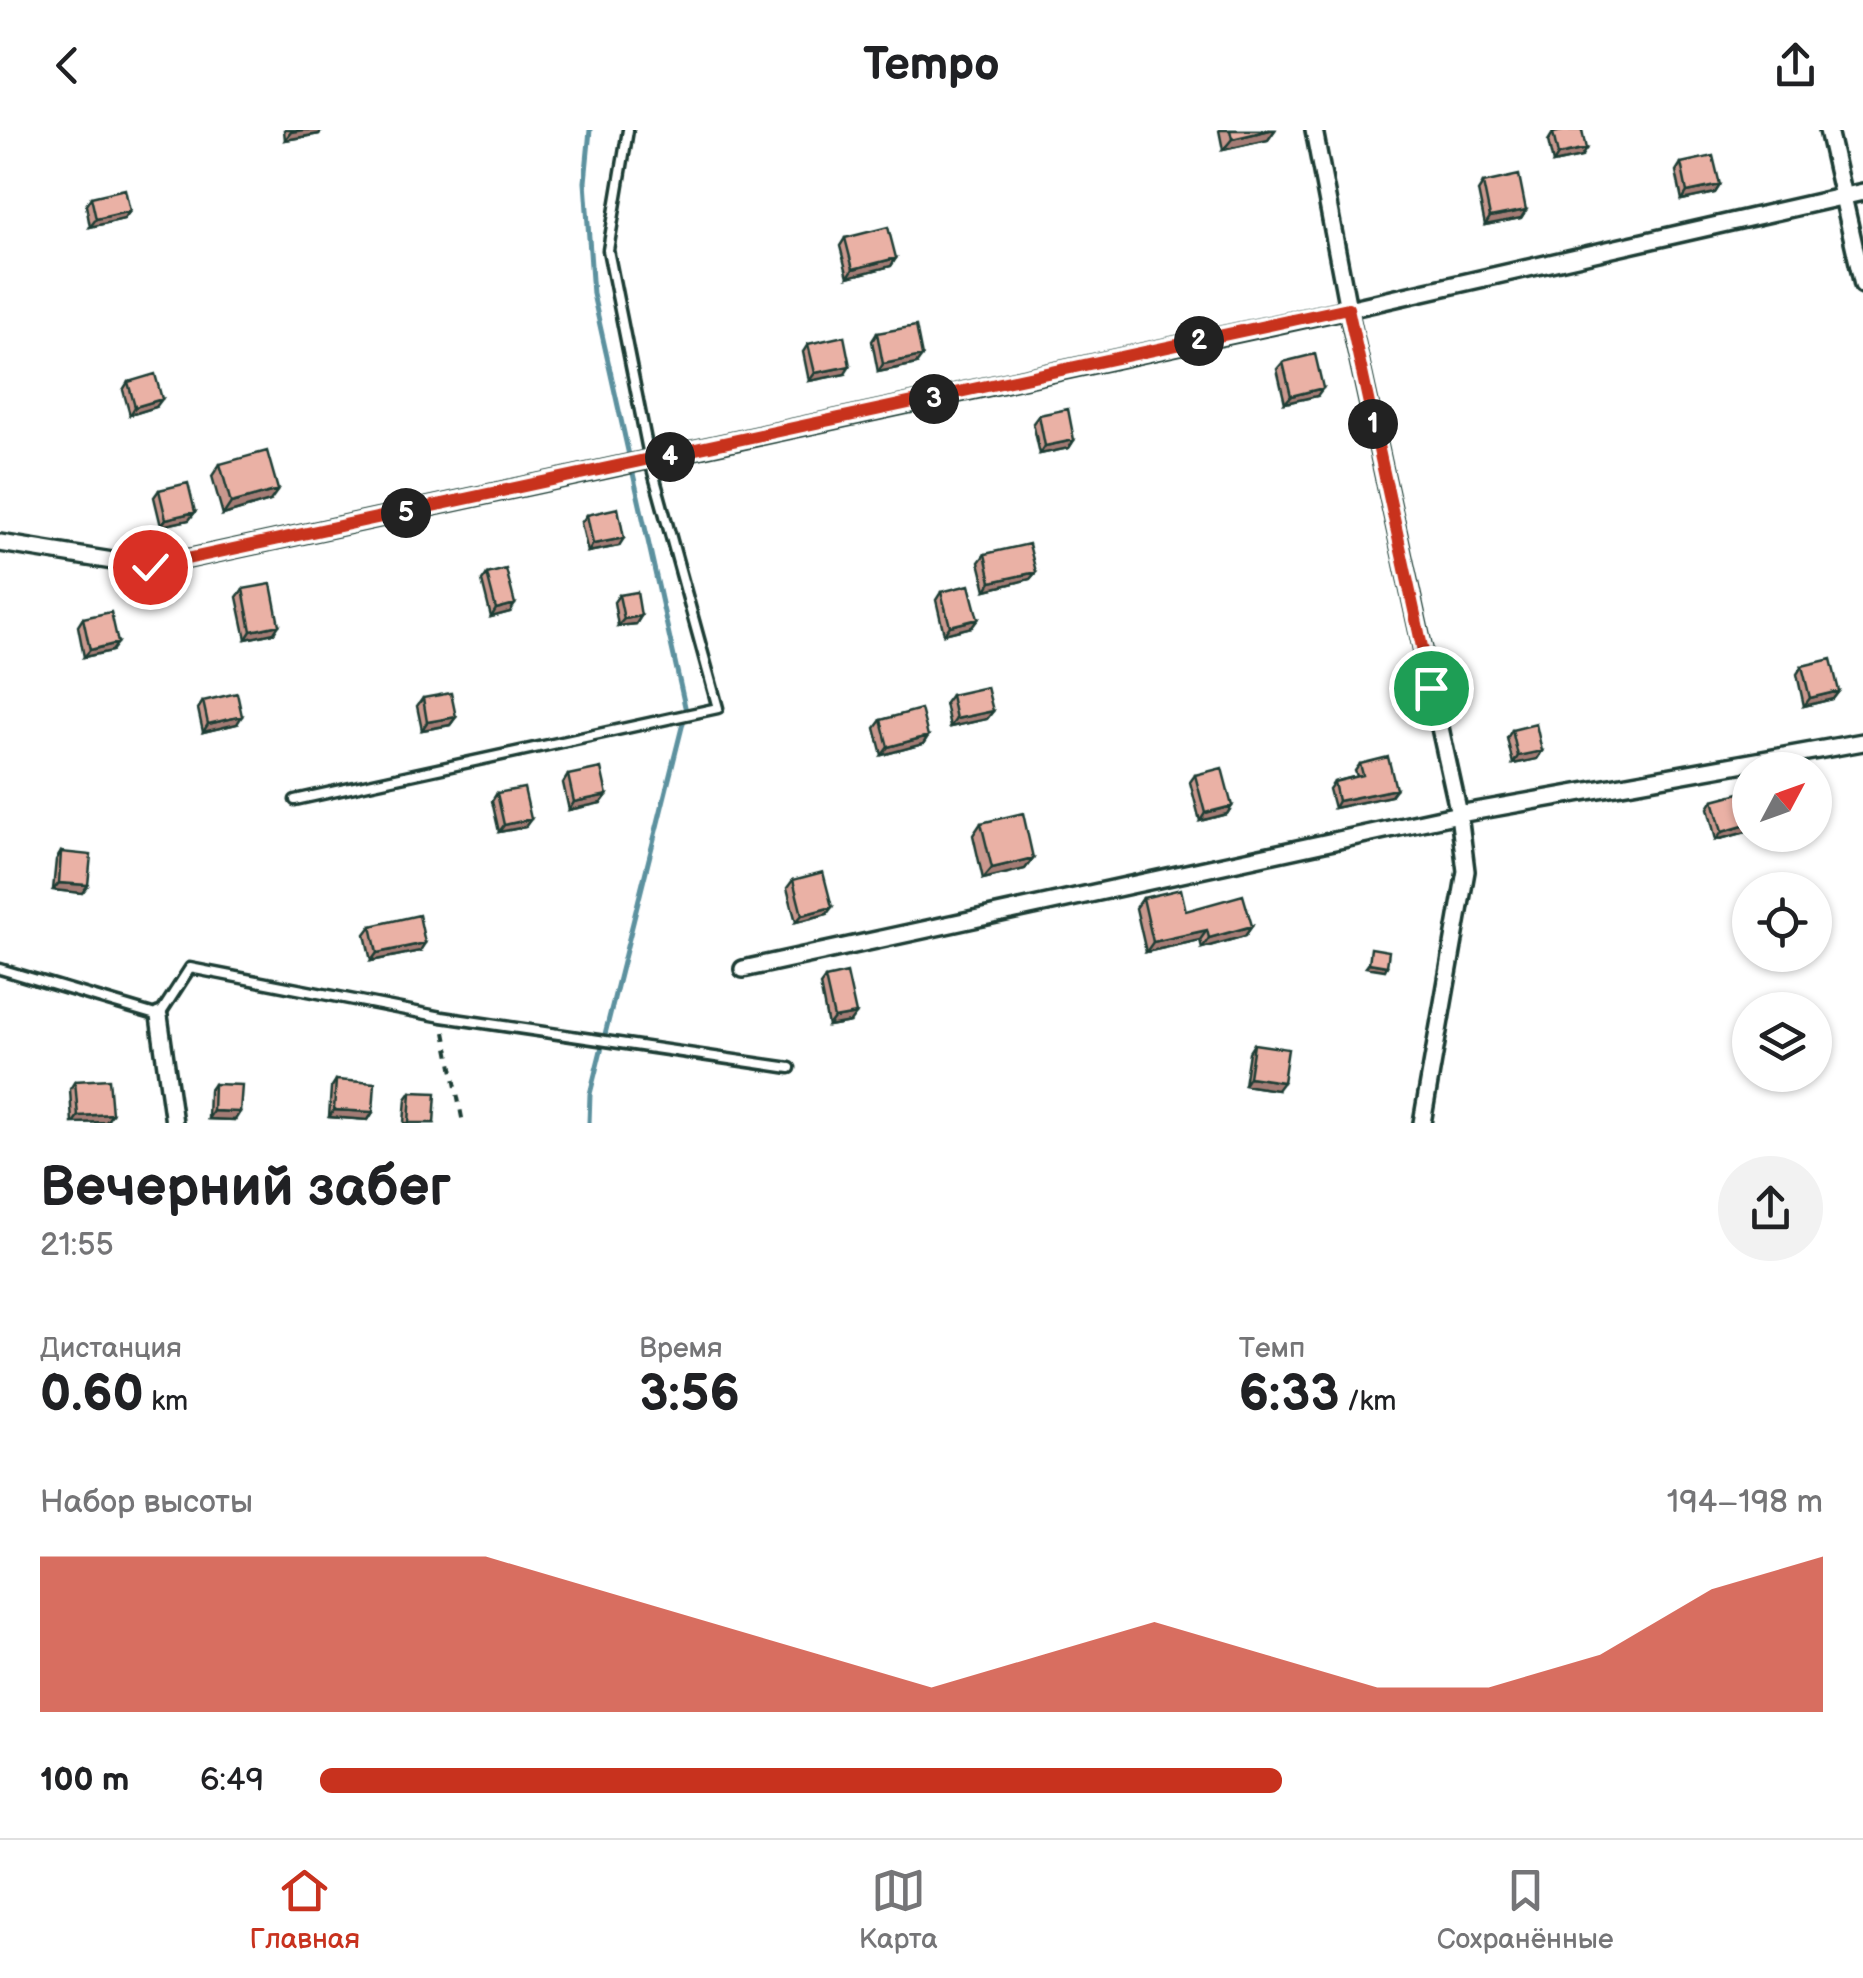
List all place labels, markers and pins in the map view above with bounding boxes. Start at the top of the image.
pin: 2 [1174,316,1224,366]
pin: 3 [909,374,959,424]
pin: 1 [1348,399,1398,449]
pin: 4 [645,432,695,482]
pin: 5 [381,488,431,538]
pin [108,525,193,610]
pin [1389,646,1474,731]

